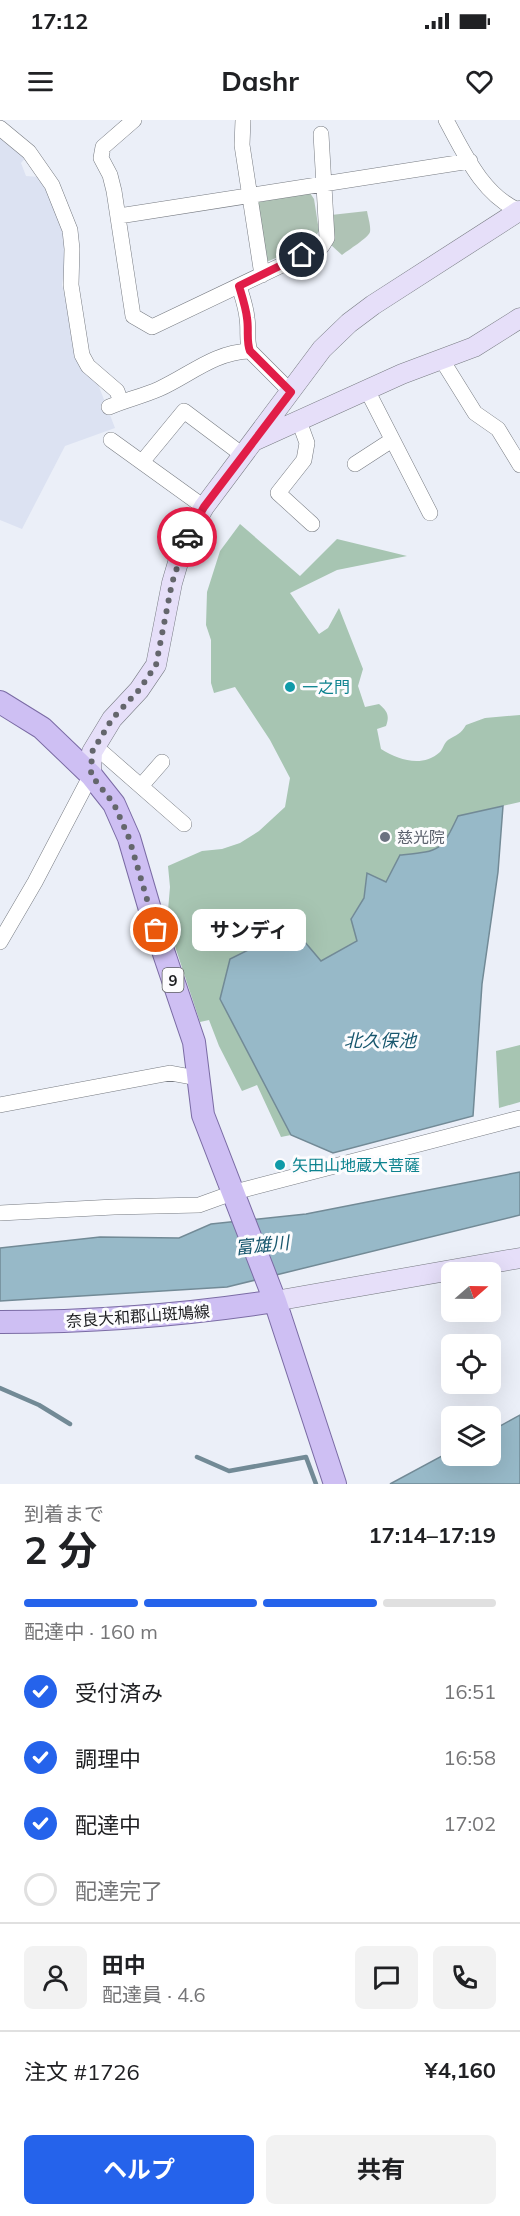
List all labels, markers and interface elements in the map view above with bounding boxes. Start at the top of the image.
text: 17:12 [30,7,88,35]
text: Dashr [221,64,299,98]
icon: menu [24,65,57,98]
icon: heart [463,65,496,98]
pin [276,229,327,280]
icon: home [285,238,318,271]
courier [157,507,217,567]
icon: car [171,521,204,554]
place label: 一之門 [302,677,350,697]
marker: 一之門 [283,680,297,694]
place label: 慈光院 [397,827,445,847]
marker: 慈光院 [378,830,392,844]
pin [130,904,181,955]
callout: サンディ [192,909,306,951]
icon: bag [139,913,172,946]
text: サンディ [210,917,288,942]
road number: 9 [162,968,184,992]
water label: 北久保池 [344,1029,418,1052]
place label: 矢田山地蔵大菩薩 [292,1155,420,1175]
marker: 矢田山地蔵大菩薩 [273,1158,287,1172]
water label: 富雄川 [234,1231,292,1259]
north arrow [441,1262,501,1322]
map controls [441,1262,501,1466]
street label: 奈良大和郡山斑鳩線 [65,1301,211,1331]
button: locate [441,1334,501,1394]
button: layers [441,1406,501,1466]
text: 到着まで [24,1501,104,1526]
text: 17:14–17:19 [368,1521,496,1549]
text: 2 分 [24,1525,97,1574]
text: 配達中 · 160 m [24,1619,158,1644]
icon: check [24,1675,57,1708]
text: 受付済み [75,1679,163,1707]
text: 16:51 [443,1679,496,1704]
icon: check [24,1741,57,1774]
text: 調理中 [75,1745,141,1773]
text: 16:58 [443,1745,496,1770]
icon: check [24,1807,57,1840]
text: 配達中 [75,1811,141,1839]
text: 17:02 [443,1811,496,1836]
text: 配達完了 [75,1877,163,1905]
button: person [24,1946,87,2009]
button: chat [355,1946,418,2009]
button: phone [433,1946,496,2009]
text: 田中 [102,1951,146,1979]
text: 配達員 · 4.6 [102,1982,206,2007]
text: ¥4,160 [425,2056,496,2084]
text: 注文 #1726 [24,2058,140,2086]
button: ヘルプ [24,2135,254,2204]
button: 共有 [266,2135,496,2204]

